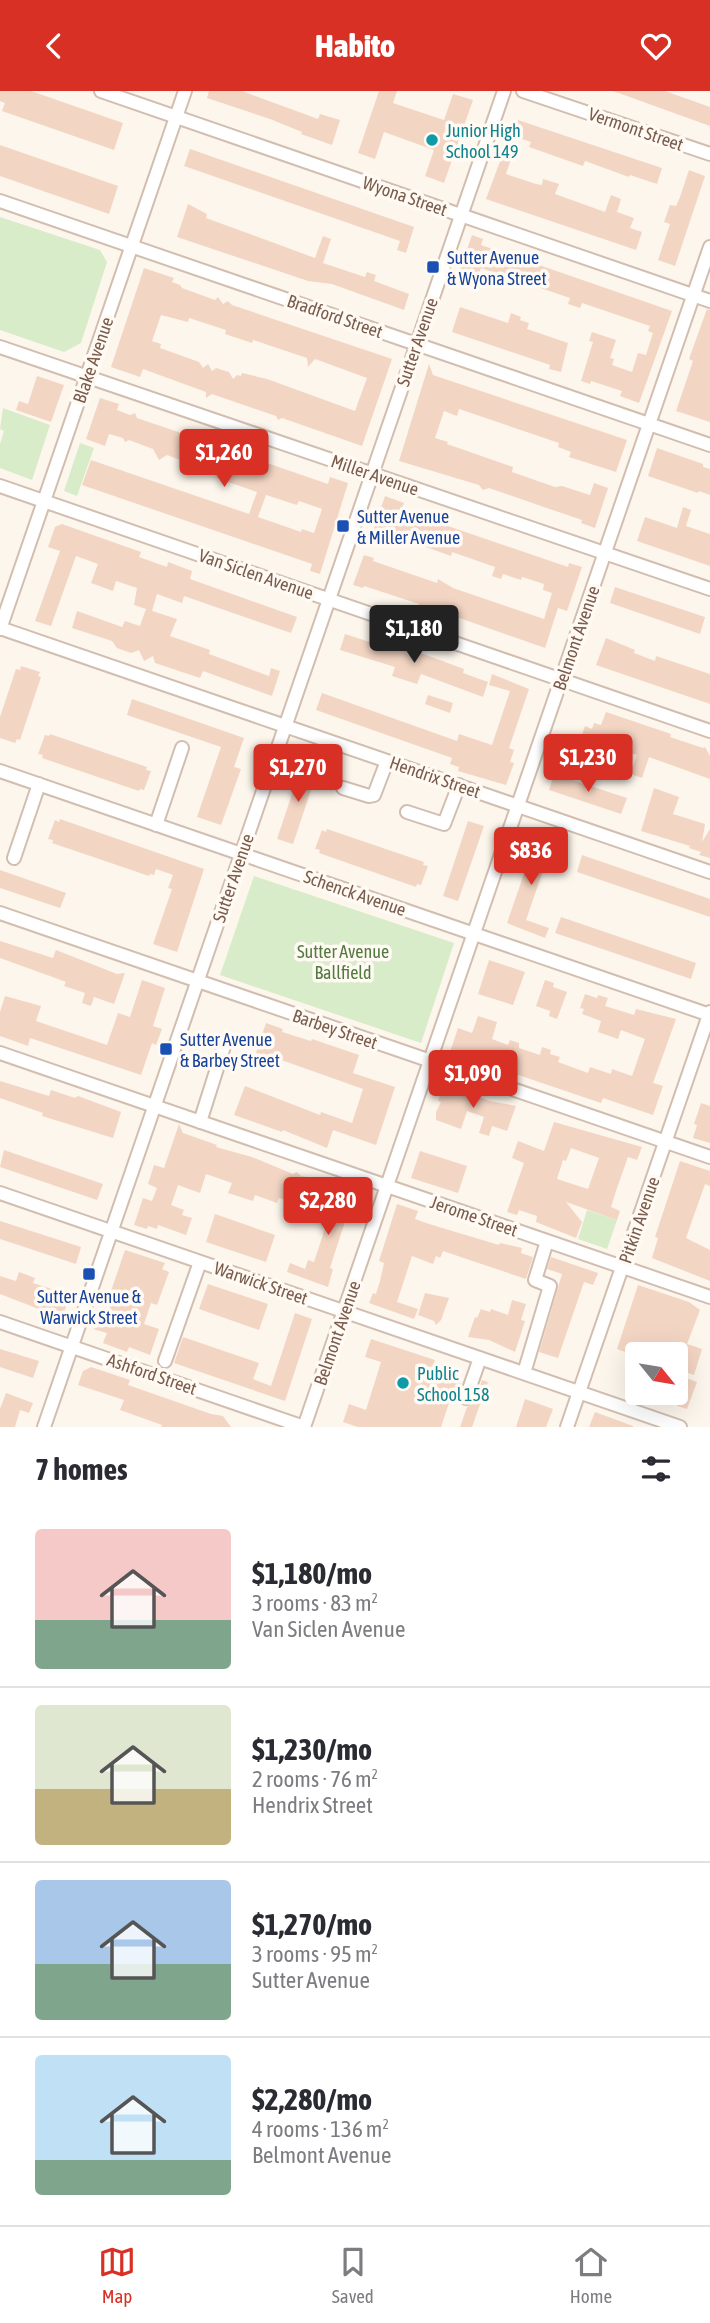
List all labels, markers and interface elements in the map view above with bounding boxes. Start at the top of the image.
icon: back [35,27,73,65]
text: Habito [315,27,395,64]
icon: heart [637,27,675,65]
street label: Vermont Street [586,103,686,155]
place label: Junior High School 149 [446,120,521,162]
marker: Junior High School 149 [424,132,440,148]
street label: Wyona Street [360,172,450,220]
place label: Sutter Avenue & Wyona Street [447,247,547,289]
marker: Sutter Avenue & Wyona Street [425,259,441,275]
street label: Bradford Street [284,290,386,342]
street label: Sutter Avenue [392,295,442,389]
street label: Blake Avenue [68,314,118,406]
pin: $1,260 [167,429,281,489]
text: $1,260 [196,439,253,465]
street label: Miller Avenue [328,450,422,500]
place label: Sutter Avenue & Miller Avenue [357,506,460,548]
marker: Sutter Avenue & Miller Avenue [335,518,351,534]
street label: Van Siclen Avenue [196,545,316,603]
street label: Belmont Avenue [548,583,604,693]
pin: $1,180 [357,605,471,665]
text: $1,180 [386,615,443,641]
pin: $1,230 [531,735,645,794]
text: $1,230 [560,744,617,770]
pin: $1,270 [241,745,355,804]
street label: Hendrix Street [387,752,483,802]
text: $1,270 [270,754,327,780]
pin: $836 [490,827,572,887]
street label: Sutter Avenue [208,831,258,925]
text: $836 [510,837,552,863]
street label: Schenck Avenue [301,866,409,920]
park label: Sutter Avenue Ballfield [297,941,389,983]
street label: Barbey Street [290,1005,380,1053]
place label: Sutter Avenue & Barbey Street [180,1029,280,1071]
marker: Sutter Avenue & Barbey Street [158,1041,174,1057]
pin: $1,090 [416,1051,530,1110]
text: $1,090 [445,1060,502,1086]
street label: Pitkin Avenue [614,1174,664,1266]
pin: $2,280 [271,1177,385,1237]
text: $2,280 [300,1187,357,1213]
street label: Jerome Street [428,1191,520,1241]
street label: Warwick Street [211,1257,311,1309]
marker: Sutter Avenue & Warwick Street [81,1266,97,1282]
street label: Belmont Avenue [309,1278,365,1388]
place label: Sutter Avenue & Warwick Street [37,1286,142,1328]
north arrow [625,1342,688,1405]
map controls [625,1342,688,1405]
street label: Ashford Street [105,1349,199,1399]
place label: Public School 158 [417,1363,490,1405]
marker: Public School 158 [395,1375,411,1391]
icon: filters [637,1450,675,1488]
text: 7 homes [35,1452,128,1486]
text: $1,180/mo [252,1556,372,1590]
icon: home [91,1557,175,1641]
text: 3 rooms · 83 m² [252,1590,378,1616]
text: Van Siclen Avenue [252,1616,405,1642]
text: $1,230/mo [252,1732,372,1766]
icon: home [91,1733,175,1817]
text: 2 rooms · 76 m² [252,1766,378,1792]
text: Hendrix Street [252,1792,373,1818]
text: $1,270/mo [252,1907,372,1941]
icon: home [91,1908,175,1992]
text: 3 rooms · 95 m² [252,1941,378,1967]
text: Sutter Avenue [252,1967,370,1993]
text: $2,280/mo [252,2082,372,2116]
icon: home [91,2083,175,2167]
text: 4 rooms · 136 m² [252,2116,389,2142]
text: Belmont Avenue [252,2142,391,2168]
tab: Map [98,2243,136,2307]
tab: Saved [332,2243,374,2307]
tab: Home [570,2243,612,2307]

